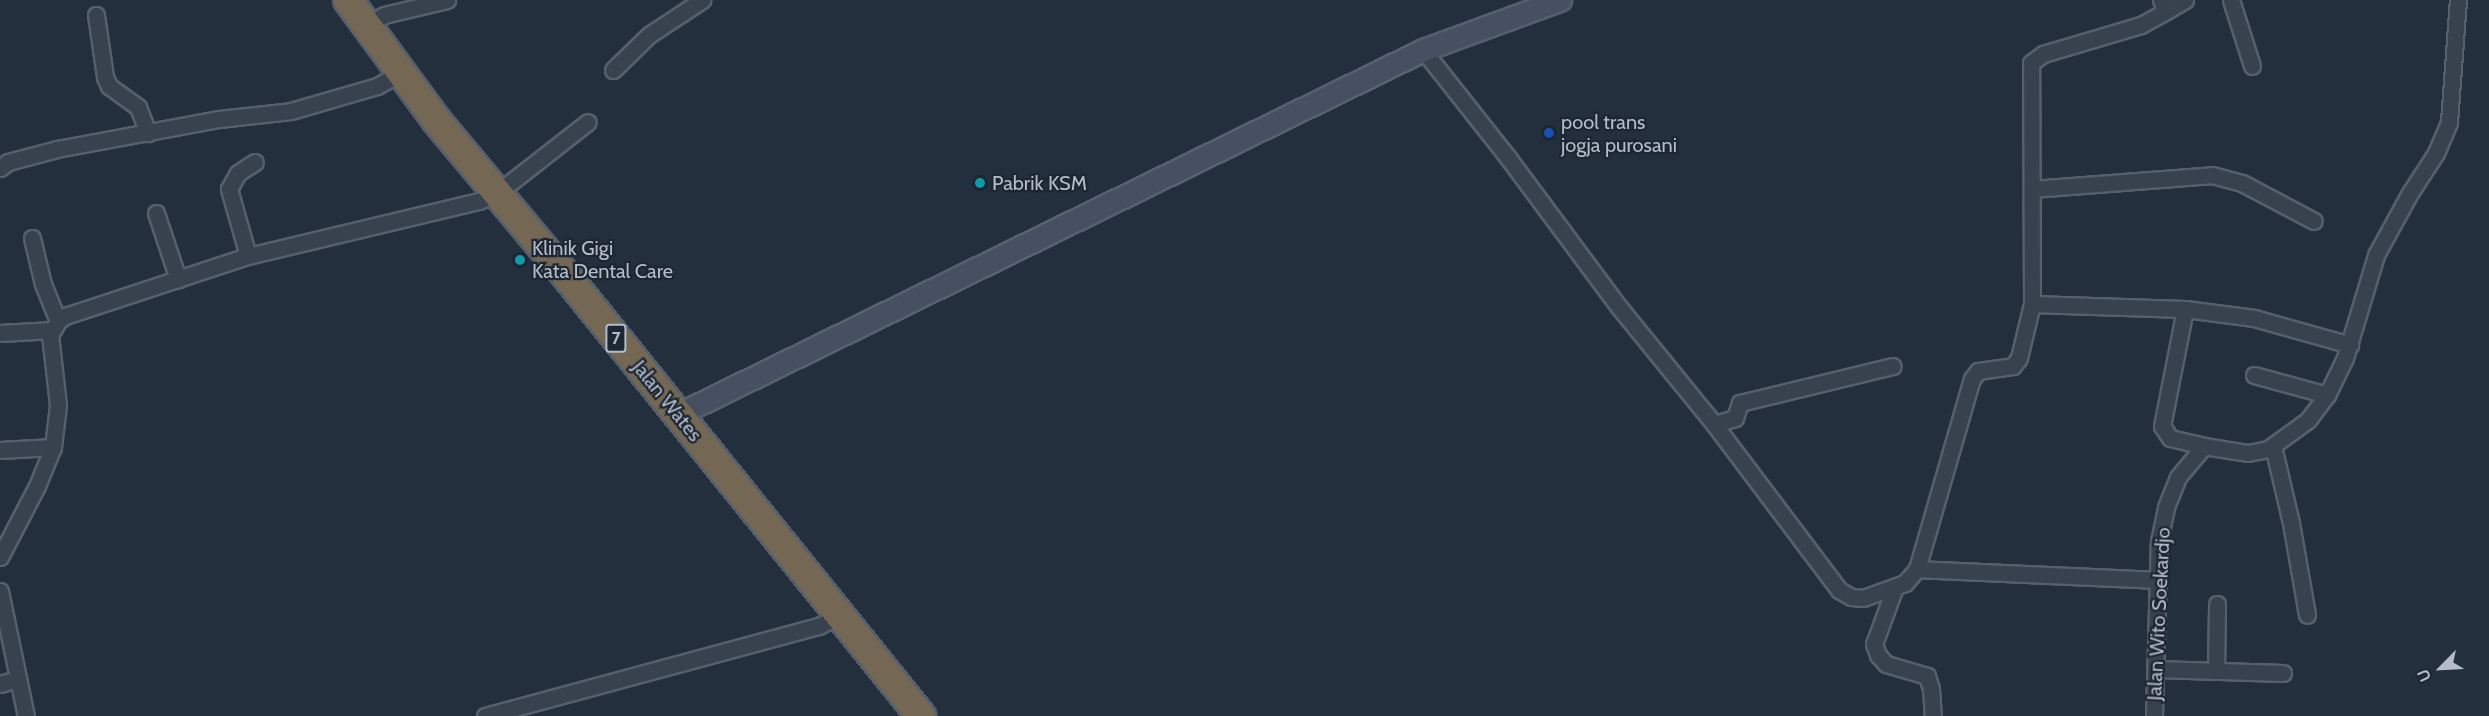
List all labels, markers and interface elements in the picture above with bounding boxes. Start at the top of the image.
place label: pool trans jogja purosani [1561,110,1677,157]
marker: pool trans jogja purosani [1542,126,1556,140]
place label: Pabrik KSM [992,171,1087,195]
marker: Pabrik KSM [973,176,987,190]
place label: Klinik Gigi Kata Dental Care [532,237,673,284]
marker: Klinik Gigi Kata Dental Care [513,253,527,267]
road number: 7 [604,323,628,353]
street label: Jalan Wates [627,356,707,446]
street label: Jalan Wito Soekardjo [2142,527,2176,701]
north arrow [2411,638,2471,698]
text: U [2413,666,2435,685]

